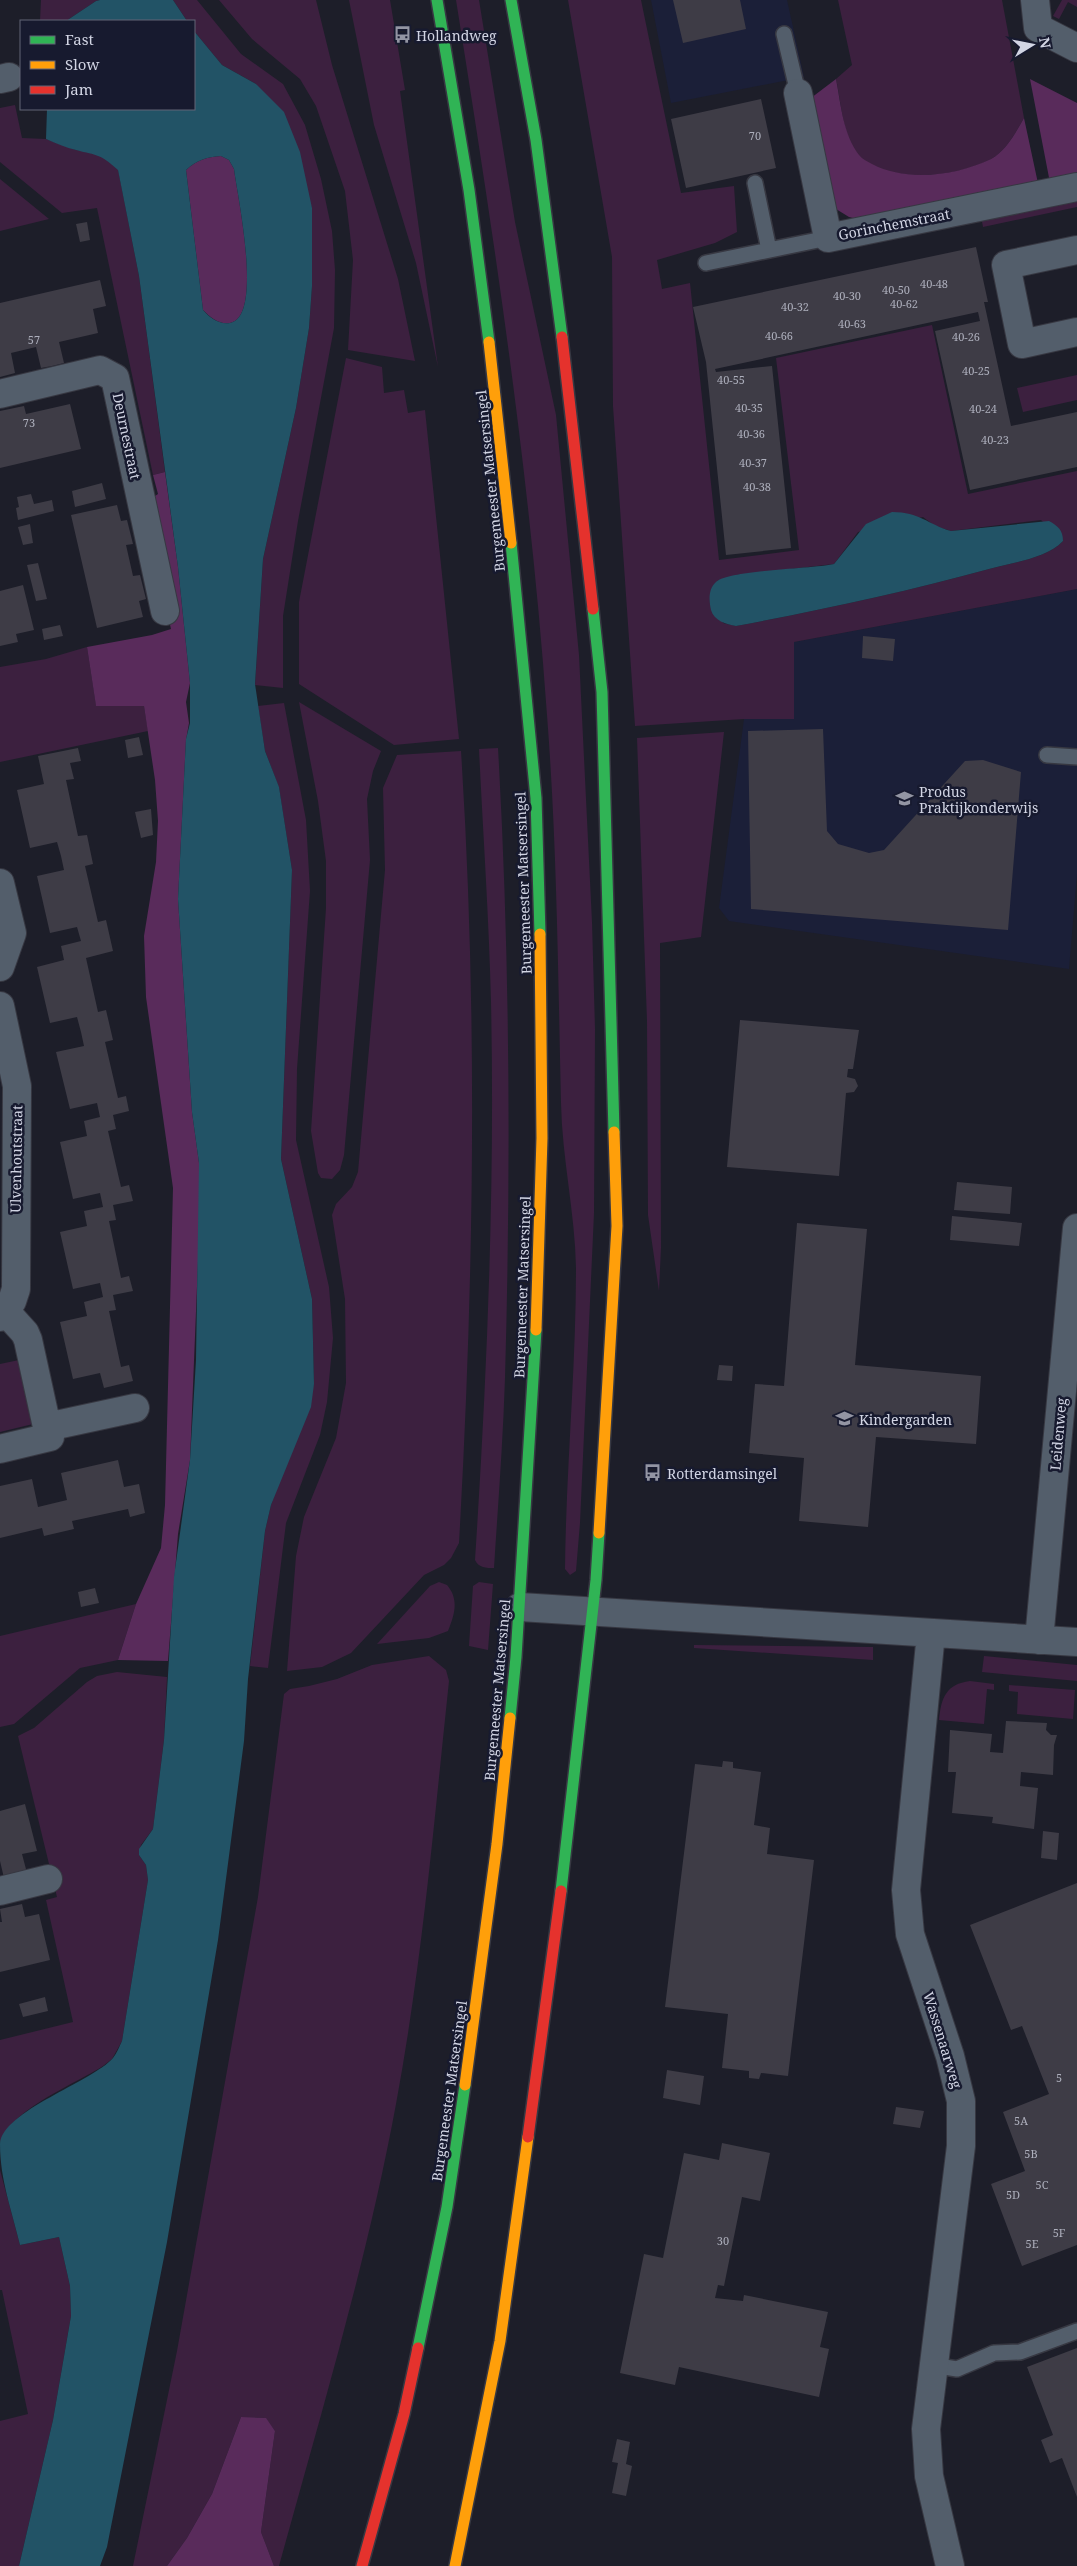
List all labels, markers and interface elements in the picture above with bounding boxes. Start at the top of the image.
legend [20,20,195,110]
north arrow [1007,20,1057,70]
bus stop icon: Hollandweg [392,25,412,45]
place label: Hollandweg [416,26,497,45]
text: Fast [65,29,94,49]
text: N [1035,36,1056,50]
text: Slow [65,54,99,74]
text: Jam [64,79,93,99]
house number: 70 [749,128,761,143]
street label: Gorinchemstraat [837,204,951,244]
house number: 40-48 [920,276,948,291]
house number: 40-50 [882,282,910,297]
house number: 40-30 [833,288,861,303]
house number: 40-62 [890,296,918,311]
house number: 40-32 [781,299,809,314]
house number: 40-63 [838,316,866,331]
house number: 40-66 [765,328,793,343]
house number: 40-26 [952,329,980,344]
house number: 57 [28,332,40,347]
house number: 40-25 [962,363,990,378]
house number: 40-55 [717,372,745,387]
street label: Burgemeester Matsersingel [471,389,509,573]
street label: Deurnestraat [109,391,145,481]
house number: 40-35 [735,400,763,415]
house number: 40-24 [969,401,997,416]
house number: 73 [23,415,35,430]
house number: 40-36 [737,426,765,441]
house number: 40-23 [981,432,1009,447]
house number: 40-37 [739,455,767,470]
house number: 40-38 [743,479,771,494]
place label: Produs Praktijkonderwijs [919,782,1038,817]
school or university icon: Produs Praktijkonderwijs [895,789,915,809]
street label: Burgemeester Matsersingel [510,791,536,974]
street label: Ulvenhoutstraat [6,1105,26,1213]
street label: Burgemeester Matsersingel [509,1195,535,1378]
street label: Leidenweg [1045,1396,1071,1471]
school or university icon: Kindergarden [835,1409,855,1429]
place label: Kindergarden [859,1410,952,1429]
bus stop icon: Rotterdamsingel [643,1463,663,1483]
place label: Rotterdamsingel [667,1464,778,1483]
street label: Burgemeester Matsersingel [480,1598,514,1782]
street label: Wassenaarweg [919,1989,967,2091]
street label: Burgemeester Matsersingel [427,1999,471,2183]
house number: 5 [1056,2070,1062,2085]
house number: 5A [1014,2113,1028,2128]
house number: 5B [1024,2146,1038,2161]
house number: 5C [1036,2177,1049,2192]
house number: 5D [1006,2187,1020,2202]
house number: 5F [1053,2225,1066,2240]
house number: 30 [717,2233,729,2248]
house number: 5E [1025,2236,1039,2251]

